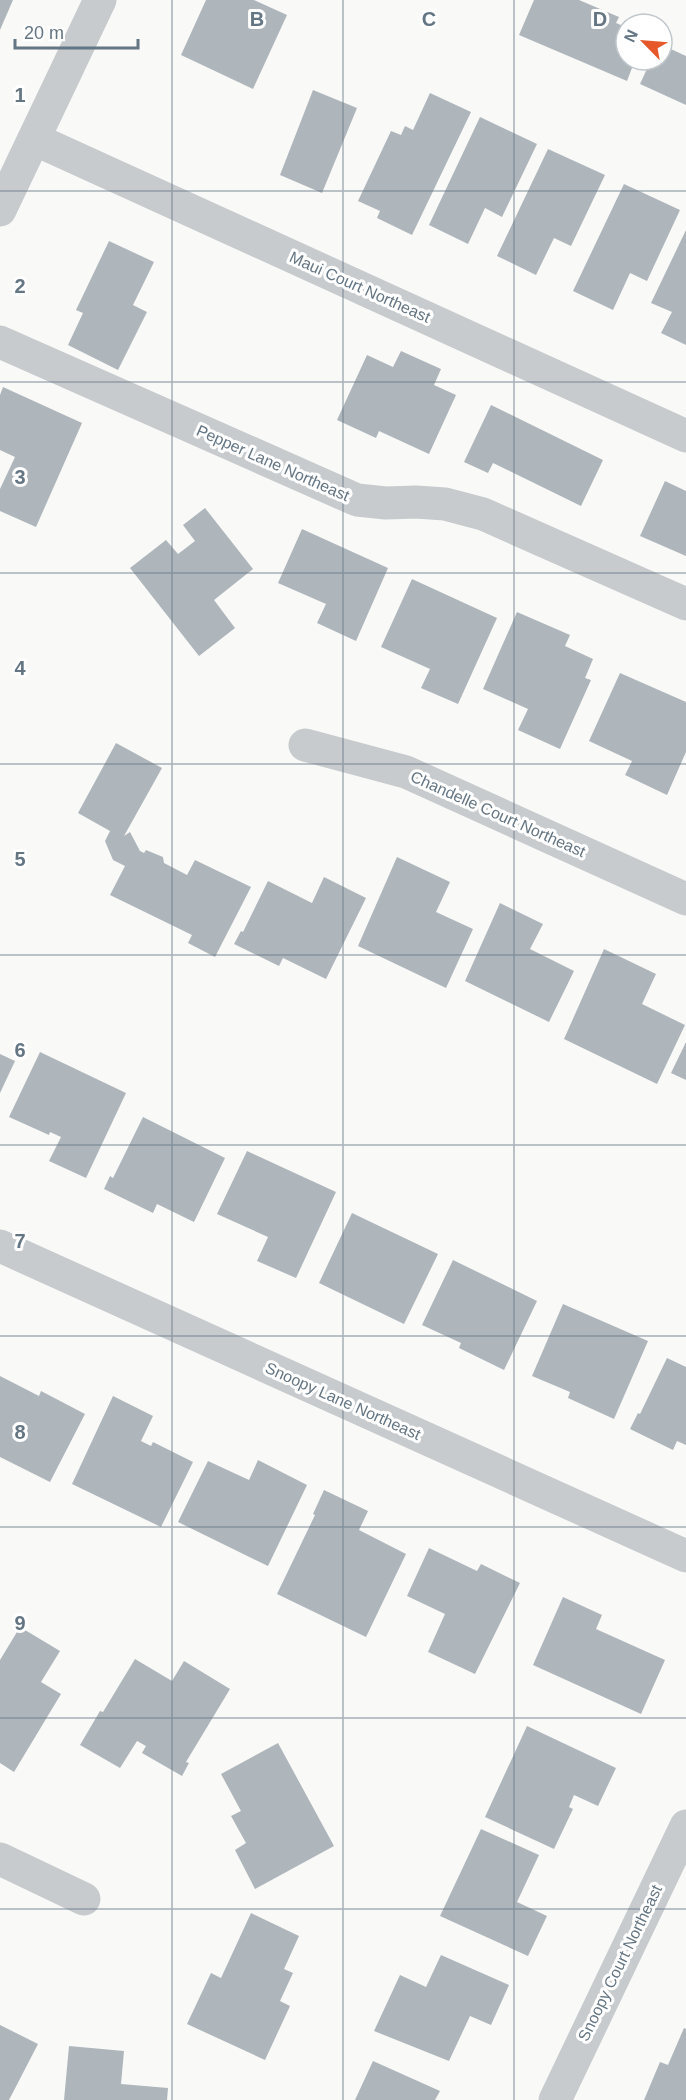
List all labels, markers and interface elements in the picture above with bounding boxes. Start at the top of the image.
text: B [250,8,264,30]
text: C [422,8,436,30]
text: D [593,8,607,30]
scale bar [15,12,138,50]
north arrow [614,12,674,72]
text: 20 m [24,23,64,43]
text: N [621,27,641,45]
text: 1 [14,84,26,106]
street label: Maui Court Northeast [287,248,433,326]
text: 2 [14,275,26,297]
street label: Pepper Lane Northeast [194,422,353,505]
text: 3 [14,466,26,488]
text: 4 [14,657,26,679]
street label: Chandelle Court Northeast [408,768,588,861]
text: 5 [14,848,26,870]
text: 6 [14,1039,26,1061]
text: 7 [14,1230,26,1252]
street label: Snoopy Lane Northeast [263,1359,424,1443]
text: 8 [14,1421,26,1443]
text: 9 [14,1612,26,1634]
street label: Snoopy Court Northeast [575,1882,666,2044]

